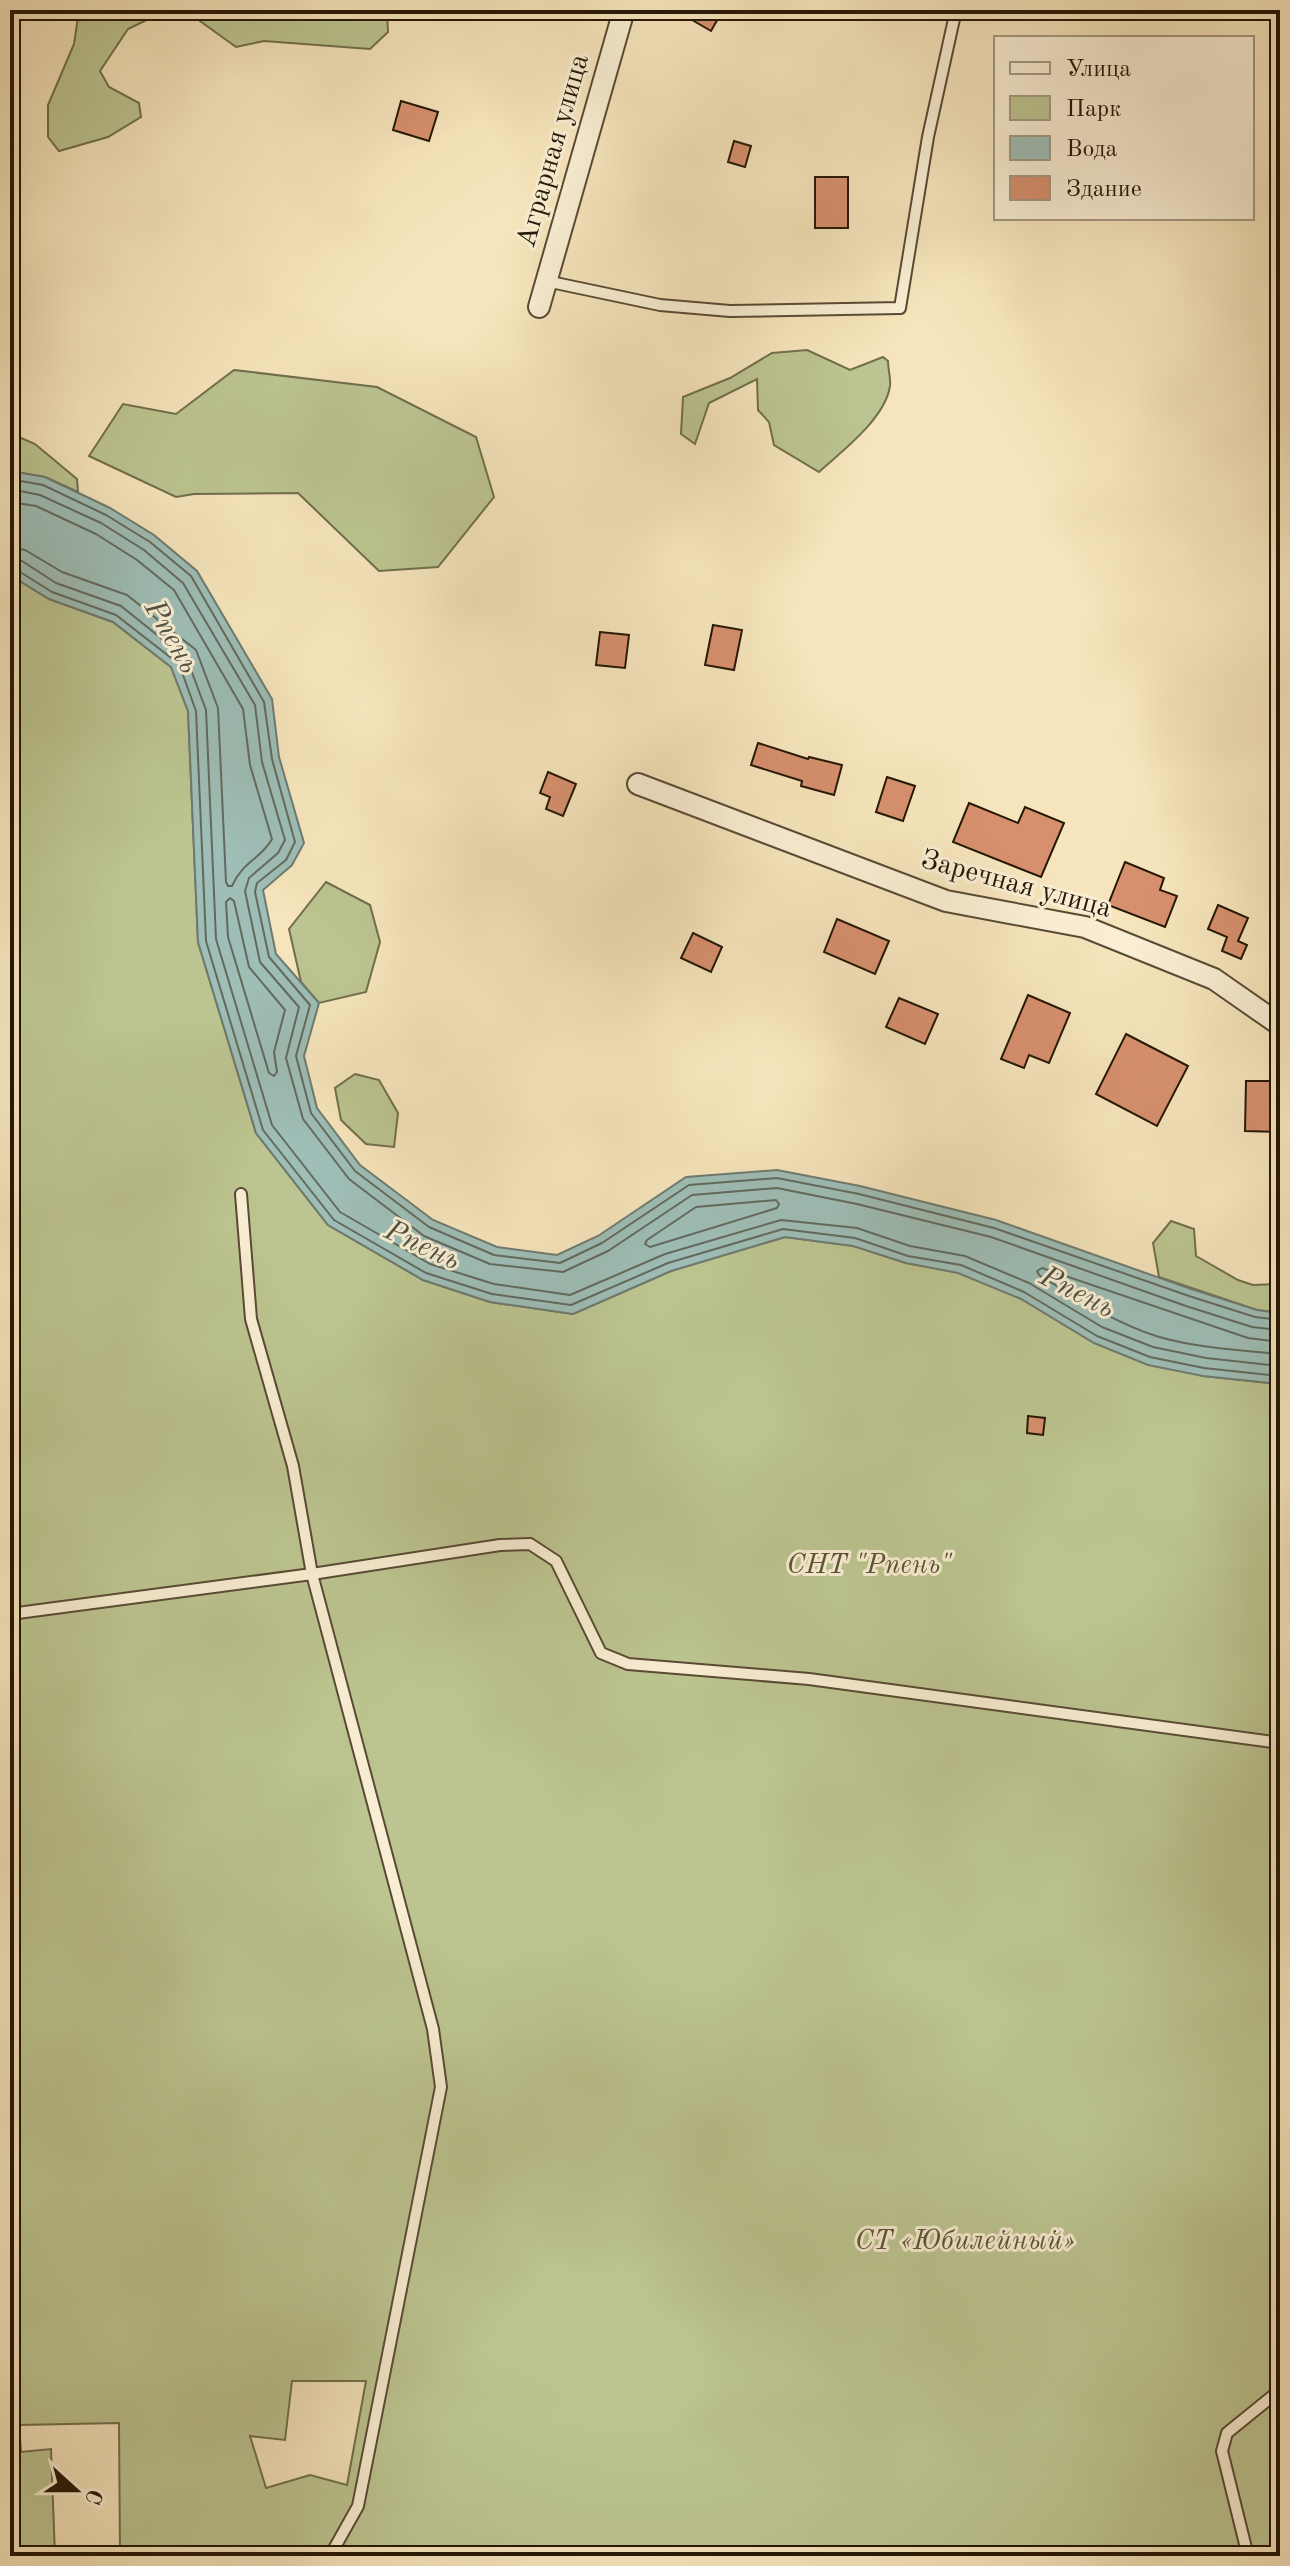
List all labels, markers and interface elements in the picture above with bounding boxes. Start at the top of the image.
legend [994,36,1254,220]
street label: Аграрная улица [513,51,595,251]
text: Улица [1066,58,1131,82]
text: Парк [1066,98,1121,122]
text: Вода [1066,138,1118,162]
text: Здание [1066,178,1142,202]
water label: Рпень [138,594,204,679]
street label: Заречная улица [918,846,1114,924]
water label: Рпень [379,1215,465,1276]
water label: Рпень [1034,1261,1119,1324]
park label: СНТ "Рпень" [787,1552,952,1580]
park label: СТ «Юбилейный» [855,2228,1075,2256]
north arrow [36,2450,116,2530]
text: С [80,2486,106,2507]

